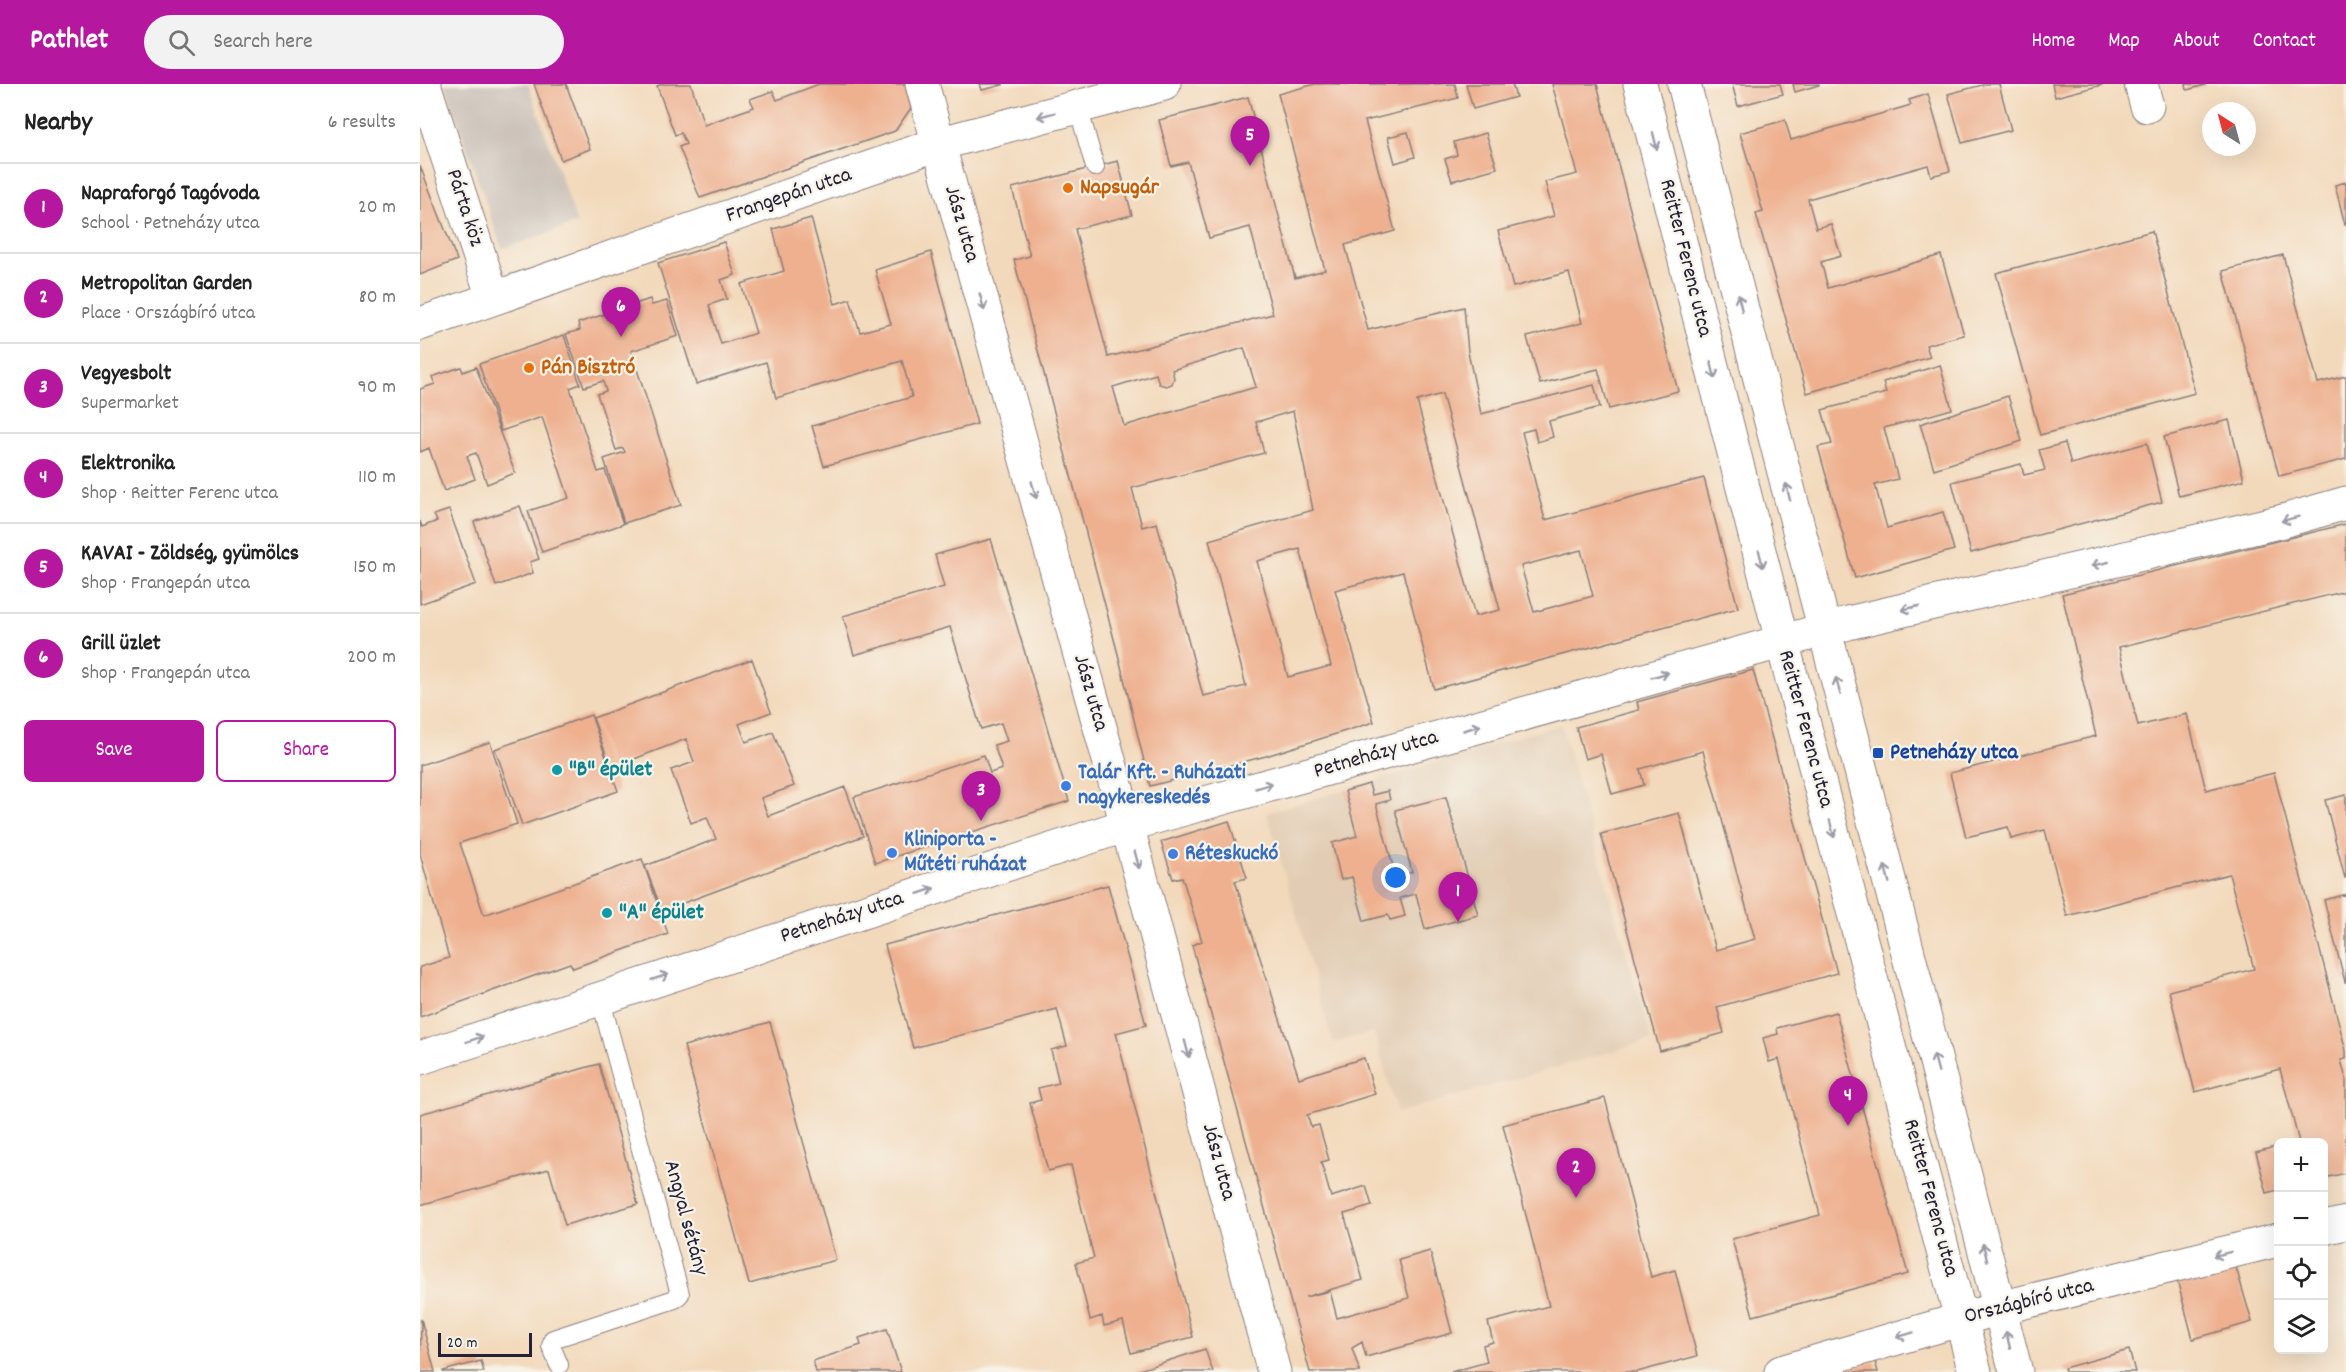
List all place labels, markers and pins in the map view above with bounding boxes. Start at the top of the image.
pin: 5 [1230,116,1270,166]
place label: Napsugár [1080,173,1160,204]
marker: Napsugár [1061,181,1075,195]
pin: 6 [602,288,640,337]
place label: Pán Bisztró [541,353,636,384]
marker: Pán Bisztró [522,361,536,375]
place label: Petneházy utca [1890,738,2018,769]
marker: Petneházy utca [1871,746,1885,760]
place label: "B" épület [569,755,653,786]
place label: Talár Kft. - Ruházati nagykereskedés [1078,758,1246,814]
marker: "B" épület [550,763,564,777]
pin: 3 [962,772,1000,821]
marker: Talár Kft. - Ruházati nagykereskedés [1059,779,1073,793]
place label: Kliniporta - Műtéti ruházat [904,825,1028,881]
place label: Réteskuckó [1185,839,1279,870]
marker: Kliniporta - Műtéti ruházat [885,846,899,860]
marker: Réteskuckó [1166,847,1180,861]
pin: 1 [1438,872,1478,922]
place label: "A" épület [619,898,705,929]
marker: "A" épület [600,906,614,920]
pin: 4 [1828,1076,1868,1126]
pin: 2 [1556,1148,1596,1198]

